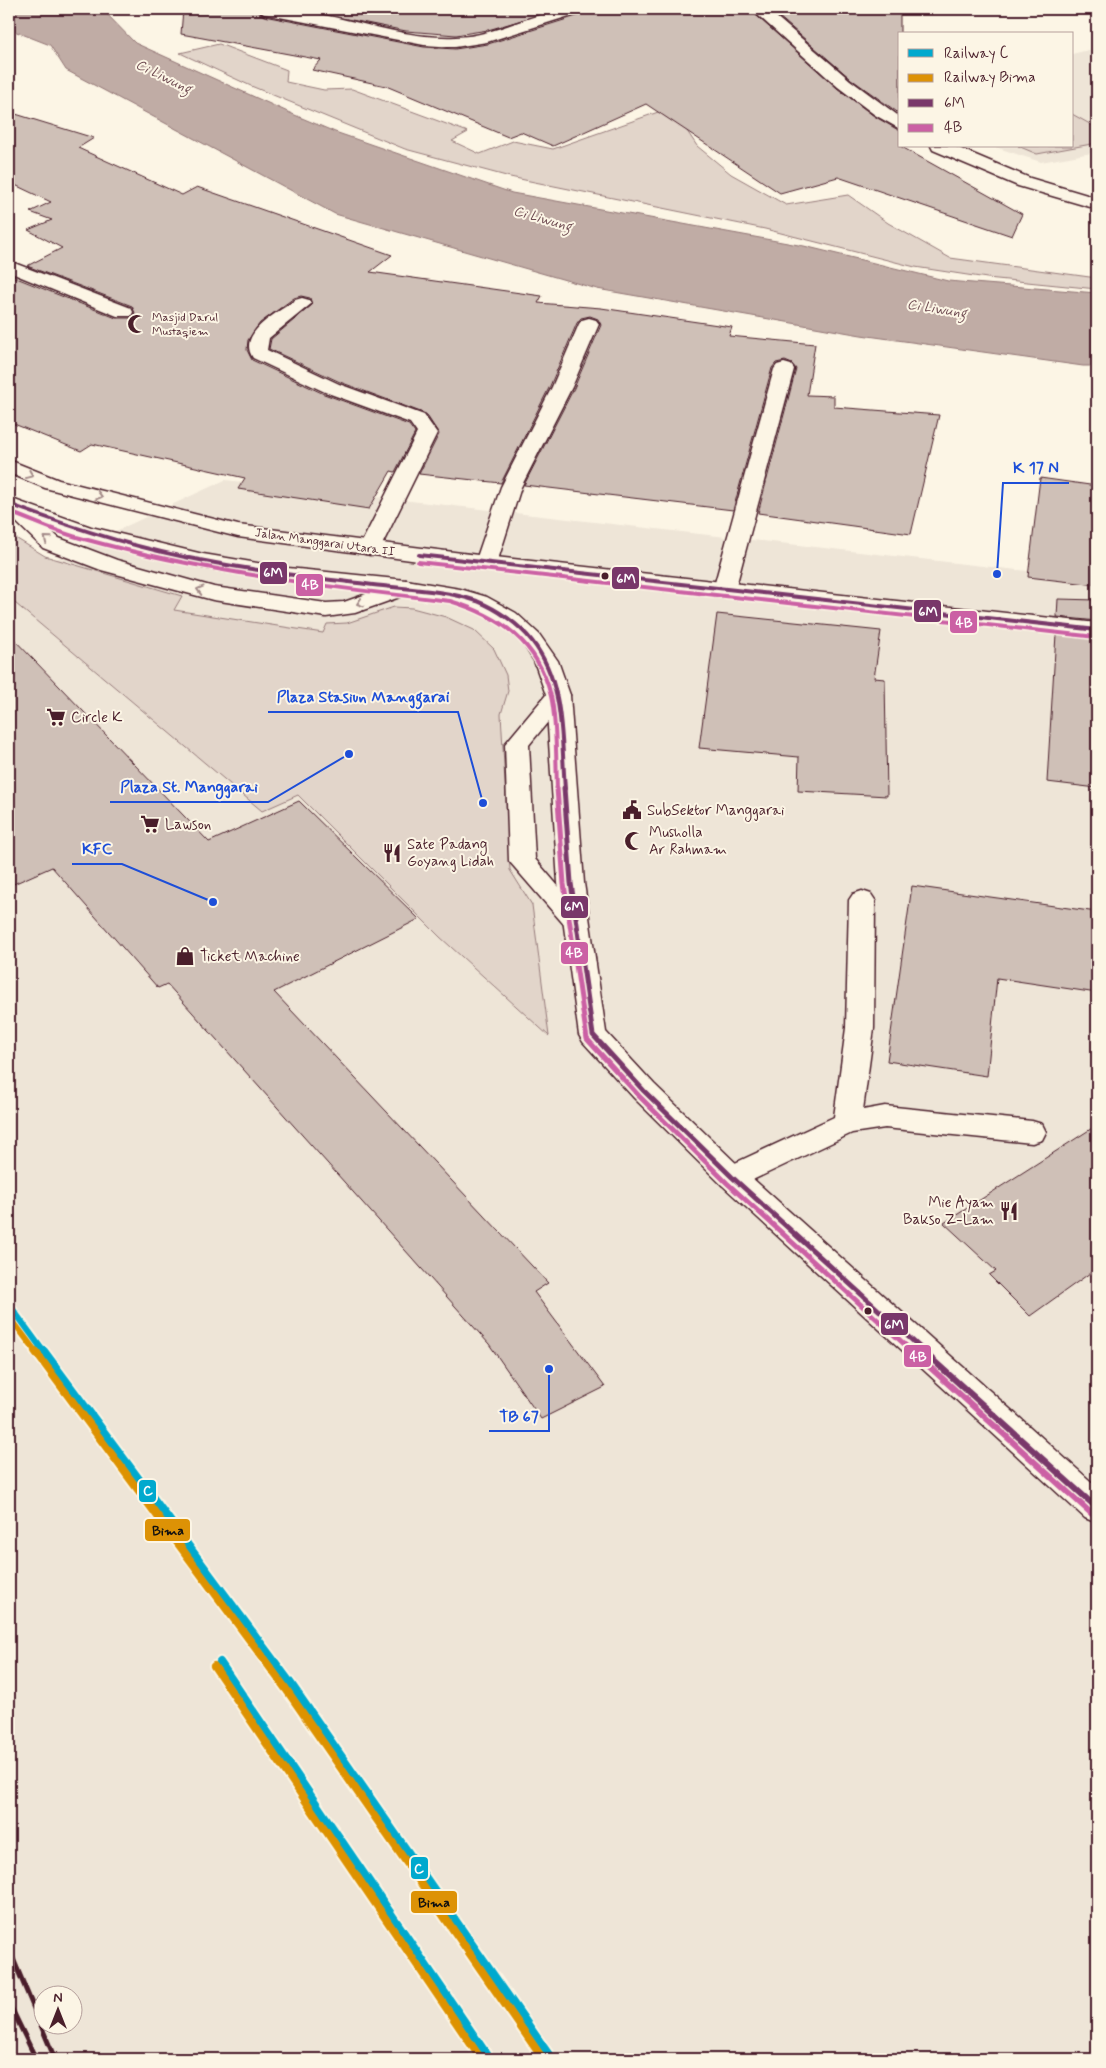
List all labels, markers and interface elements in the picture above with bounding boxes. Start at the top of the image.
legend [898,32,1074,148]
text: Railway C [944,44,1009,64]
water label: Ci Liwung [132,56,196,101]
text: Railway Bima [944,68,1036,88]
text: 6M [944,94,965,114]
text: 4B [944,118,962,138]
water label: Ci Liwung [511,202,575,238]
water label: Ci Liwung [905,295,969,325]
place label: Masjid Darul Mustaqiem [152,310,218,340]
mosque icon: Masjid Darul Mustaqiem [126,313,148,335]
callout: K 17 N [1003,452,1069,483]
text: K 17 N [1013,458,1059,479]
one-way arrow [25,468,34,479]
one-way arrow [94,490,103,501]
street label: Jalan Manggarai Utara II [254,525,396,561]
one-way arrow [44,536,53,544]
line badge: 6M [259,561,288,585]
text: 6M [263,564,283,582]
line badge: 6M [611,566,640,590]
text: 6M [616,570,636,588]
unlabelled marker [600,571,610,581]
line badge: 4B [295,573,324,597]
text: 4B [301,576,319,594]
one-way arrow [196,585,205,596]
one-way arrow [357,597,365,607]
line badge: 6M [913,599,942,623]
text: 6M [918,603,938,621]
line badge: 4B [949,610,978,634]
text: 4B [955,614,973,632]
callout: Plaza Stasiun Manggarai [268,681,458,712]
text: Plaza Stasiun Manggarai [277,687,450,710]
supermarket icon: Circle K [45,706,67,728]
place label: Circle K [71,708,122,728]
callout: Plaza St. Manggarai [110,771,268,802]
text: Plaza St. Manggarai [120,777,258,800]
public building icon: SubSektor Manggarai [621,799,643,821]
place label: SubSektor Manggarai [647,801,784,822]
supermarket icon: Lawson [139,813,161,835]
place label: Lawson [165,815,211,835]
place label: Musholla Ar Rahmam [649,823,727,860]
mosque icon: Musholla Ar Rahmam [623,830,645,852]
callout: KFC [72,833,122,864]
place label: Sate Padang Goyang Lidah [407,835,494,872]
text: KFC [82,839,113,860]
restaurant icon: Sate Padang Goyang Lidah [381,842,403,864]
line badge: 6M [560,895,589,919]
text: 6M [564,898,584,916]
line badge: 4B [560,941,589,965]
text: 4B [565,944,583,962]
shop icon: Ticket Machine [174,945,196,967]
place label: Ticket Machine [200,947,300,967]
place label: Mie Ayam Bakso Z-Lam [903,1193,994,1230]
restaurant icon: Mie Ayam Bakso Z-Lam [998,1200,1020,1222]
unlabelled marker [863,1306,873,1316]
line badge: 6M [880,1312,909,1336]
text: 6M [884,1316,904,1334]
line badge: 4B [903,1344,932,1368]
text: 4B [909,1348,927,1366]
callout: TB 67 [489,1400,549,1431]
text: TB 67 [499,1407,539,1428]
line badge: C [138,1479,157,1503]
text: C [143,1482,153,1500]
line badge: Bima [144,1518,191,1542]
text: Bima [152,1522,184,1540]
line badge: C [410,1856,429,1880]
text: C [414,1860,424,1878]
line badge: Bima [410,1890,458,1914]
text: Bima [418,1894,450,1912]
north arrow [32,1986,82,2036]
text: N [53,1989,63,2007]

